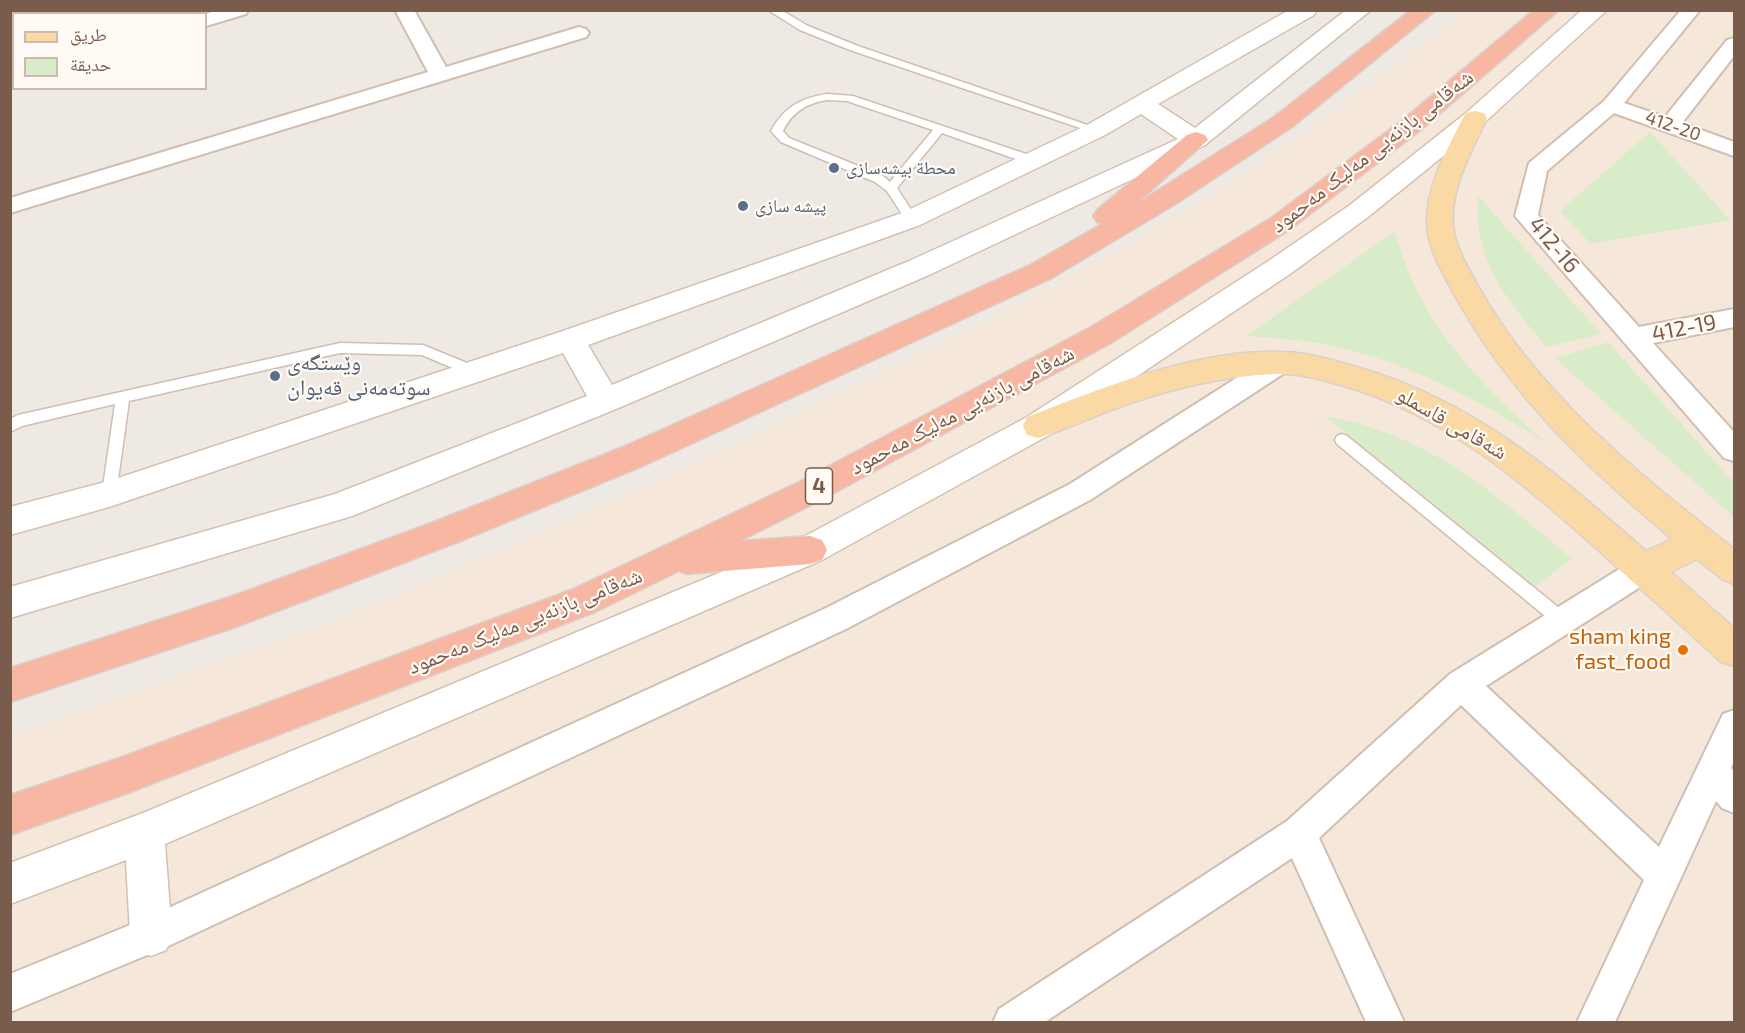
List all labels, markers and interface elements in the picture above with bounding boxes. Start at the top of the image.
legend [12,12,207,90]
text: طريق [70,23,107,45]
text: حديقة [70,53,111,75]
street label: شەقامی بازنەیی مەلیک مەحمود [1265,64,1479,238]
street label: 412-20 [1642,106,1704,146]
place label: محطة بیشەسازی [846,157,956,179]
marker: محطة بیشەسازی [827,161,841,175]
place label: پیشه سازی [755,195,826,217]
marker: پیشه سازی [736,199,750,213]
street label: 412-16 [1523,212,1585,278]
street label: 412-19 [1649,309,1719,347]
street label: شەقامی بازنەیی مەلیک مەحمود [845,340,1079,480]
place label: وێستگەی سوتەمەنی قەیوان [287,350,430,402]
marker: وێستگەی سوتەمەنی قەیوان [268,369,282,383]
street label: شەقامی قاسملو [1392,381,1512,465]
road number: 4 [806,468,832,504]
street label: شەقامی بازنەیی مەلیک مەحمود [404,562,646,680]
place label: sham king fast_food [1569,624,1671,676]
marker: sham king fast_food [1676,643,1690,657]

